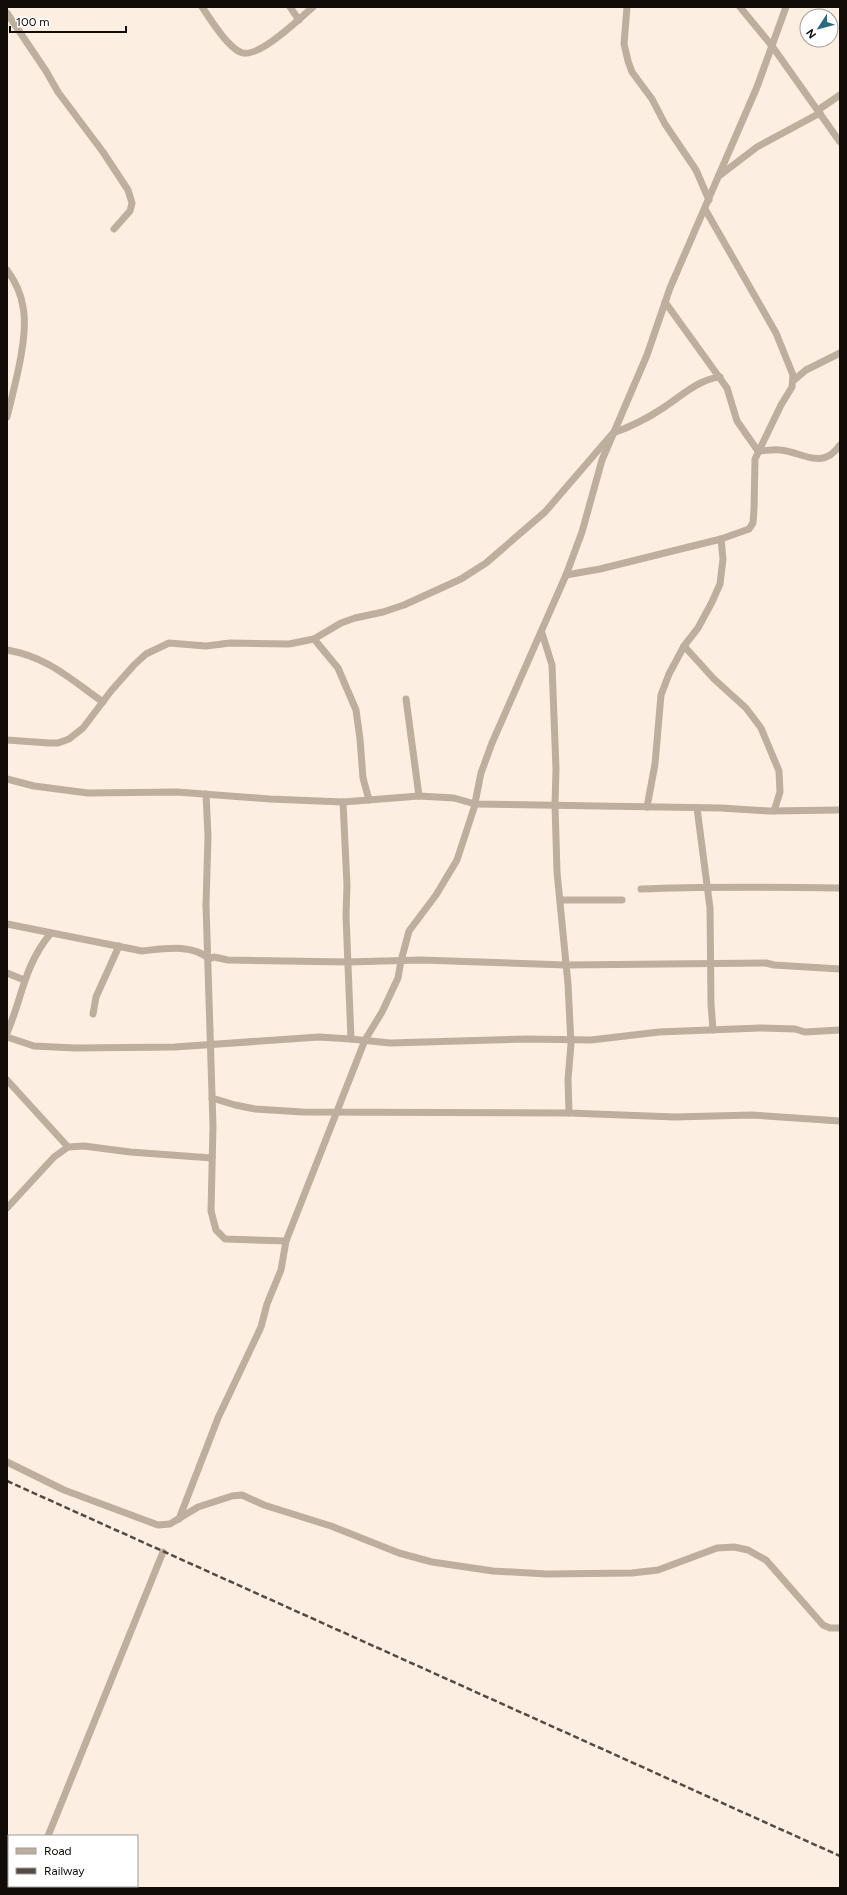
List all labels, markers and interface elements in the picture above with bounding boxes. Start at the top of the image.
scale bar [10,8,126,34]
north arrow [799,8,839,48]
text: 100 m [16,15,50,29]
text: N [804,26,819,41]
legend [8,1835,138,1887]
text: Road [44,1844,72,1858]
text: Railway [44,1864,85,1878]

